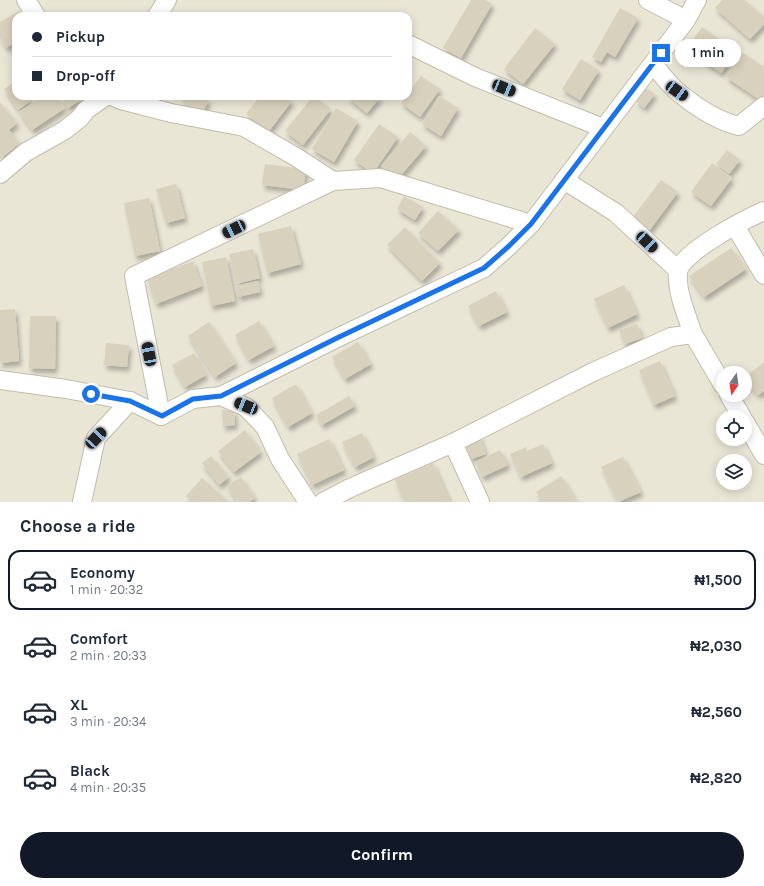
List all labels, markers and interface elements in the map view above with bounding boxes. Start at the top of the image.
text: Pickup [56,28,105,46]
callout: 1 min [675,39,741,67]
route end [652,44,670,62]
text: 1 min [692,45,724,60]
text: Drop-off [56,67,115,85]
car [491,78,517,98]
car [664,79,690,103]
car [221,218,247,240]
car [634,229,660,255]
car [141,341,157,367]
north arrow [716,366,752,402]
map controls [716,366,752,490]
route start [82,385,100,403]
car [233,396,259,416]
button: locate [716,410,752,446]
car [83,425,109,451]
button: layers [716,454,752,490]
text: Choose a ride [20,515,135,537]
icon: car [22,562,58,598]
text: Economy [70,564,135,582]
text: ₦1,500 [694,571,742,589]
text: 1 min · 20:32 [70,582,143,597]
icon: car [22,628,58,664]
text: Comfort [70,630,128,648]
text: ₦2,030 [690,637,742,655]
text: 2 min · 20:33 [70,648,147,663]
icon: car [22,694,58,730]
text: XL [70,696,88,714]
text: ₦2,560 [691,703,742,721]
text: 3 min · 20:34 [70,714,146,729]
icon: car [22,760,58,796]
text: Black [70,762,110,780]
text: ₦2,820 [690,769,742,787]
text: 4 min · 20:35 [70,780,146,795]
button: Confirm [20,832,744,878]

